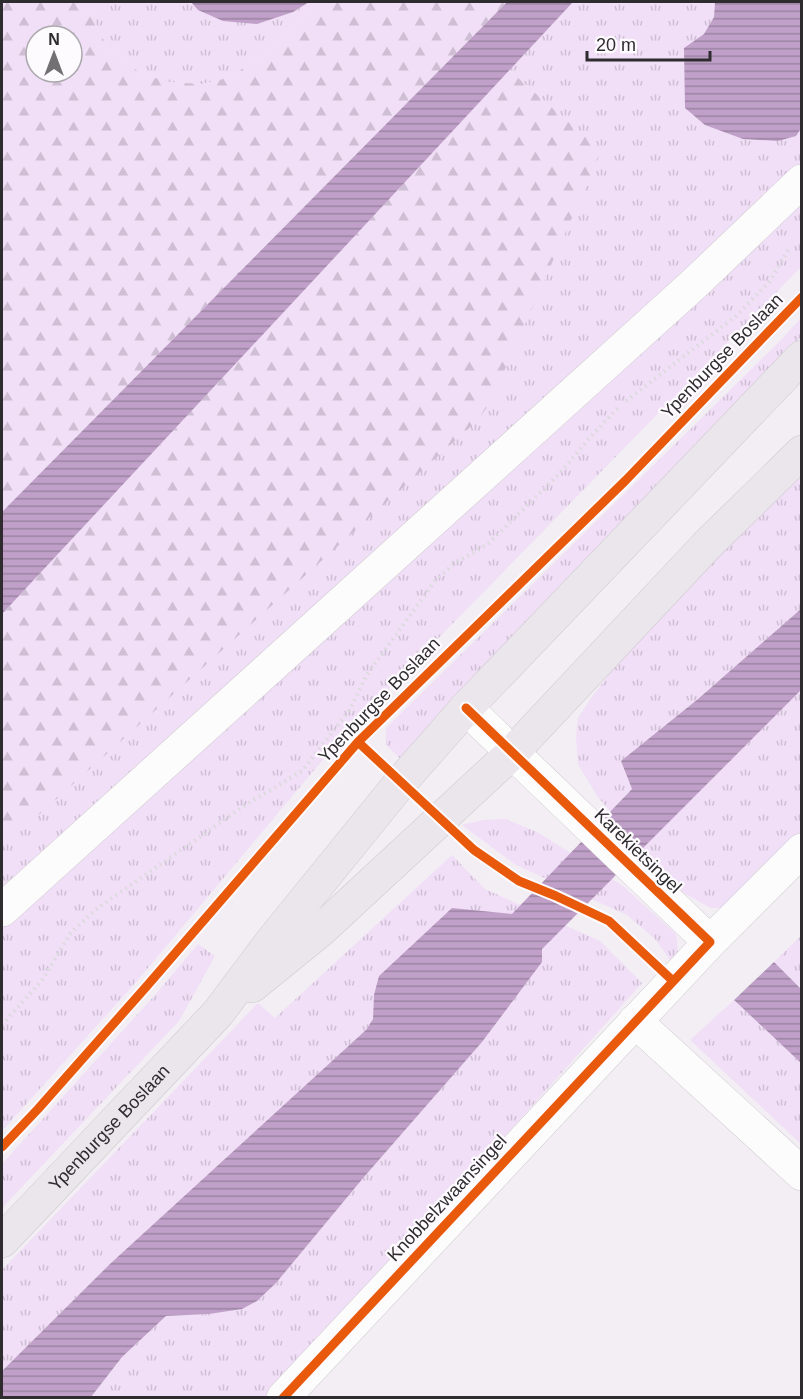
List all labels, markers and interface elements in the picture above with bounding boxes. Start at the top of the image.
north arrow [24,24,84,84]
scale bar [587,24,710,62]
text: N [48,31,60,48]
text: 20 m [596,35,636,55]
street label: Ypenburgse Boslaan [657,289,787,423]
street label: Ypenburgse Boslaan [314,633,444,767]
street label: Karekietsingel [590,805,686,897]
street label: Ypenburgse Boslaan [45,1061,174,1195]
street label: Knobbelzwaansingel [383,1131,511,1265]

